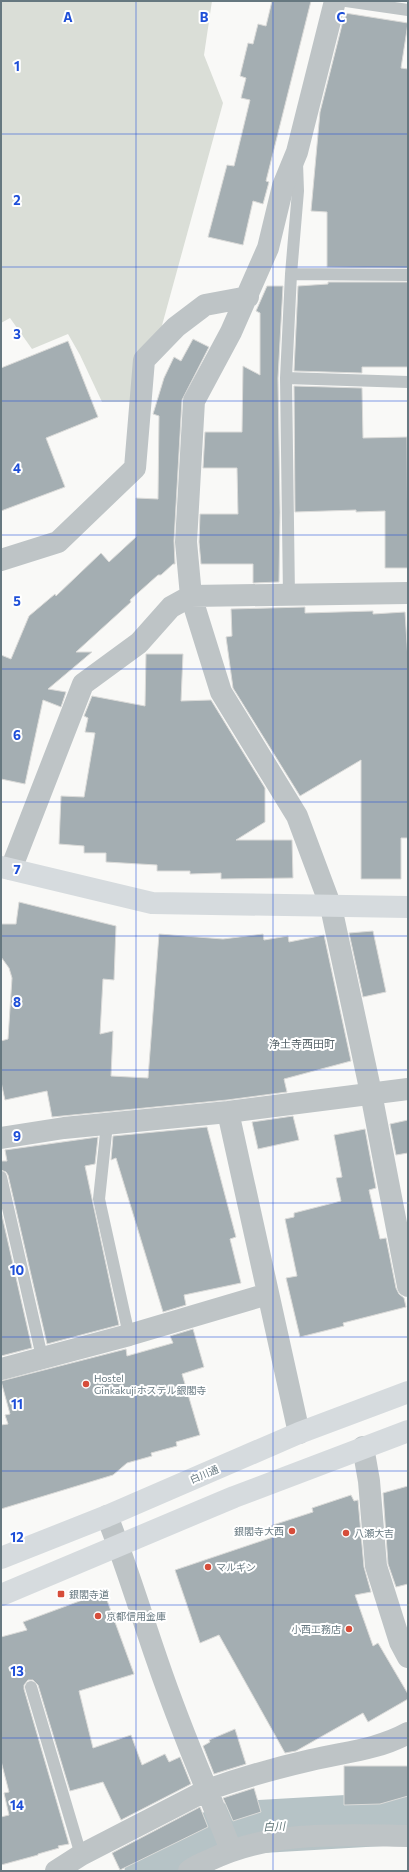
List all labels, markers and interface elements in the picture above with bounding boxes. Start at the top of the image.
text: A [63,9,73,25]
text: B [200,9,209,25]
text: C [337,9,346,25]
text: 1 [14,58,20,74]
text: 2 [13,192,21,208]
text: 3 [13,326,21,342]
text: 4 [13,460,21,476]
text: 5 [13,593,21,609]
text: 6 [13,727,21,743]
text: 7 [13,861,21,877]
text: 8 [13,994,21,1010]
district label: 浄土寺西田町 [269,1037,335,1050]
text: 9 [13,1128,21,1144]
text: 10 [10,1262,25,1278]
place label: Hostel Ginkakujiホステル銀閣寺 [94,1372,206,1396]
marker: Hostel Ginkakujiホステル銀閣寺 [81,1379,91,1389]
text: 11 [11,1396,23,1412]
street label: 白川通 [188,1463,220,1485]
place label: 銀閣寺大西 [234,1525,284,1537]
marker: 銀閣寺大西 [287,1526,297,1536]
place label: 八瀬大吉 [354,1527,394,1539]
marker: 八瀬大吉 [341,1528,351,1538]
text: 12 [10,1529,24,1545]
place label: マルギン [216,1561,256,1573]
marker: マルギン [203,1562,213,1572]
place label: 銀閣寺道 [69,1588,109,1600]
marker: 銀閣寺道 [56,1589,66,1599]
place label: 京都信用金庫 [106,1610,166,1622]
marker: 京都信用金庫 [93,1611,103,1621]
place label: 小西工務店 [291,1623,341,1635]
marker: 小西工務店 [344,1624,354,1634]
text: 13 [10,1663,24,1679]
text: 14 [10,1797,24,1813]
water label: 白川 [263,1819,286,1833]

